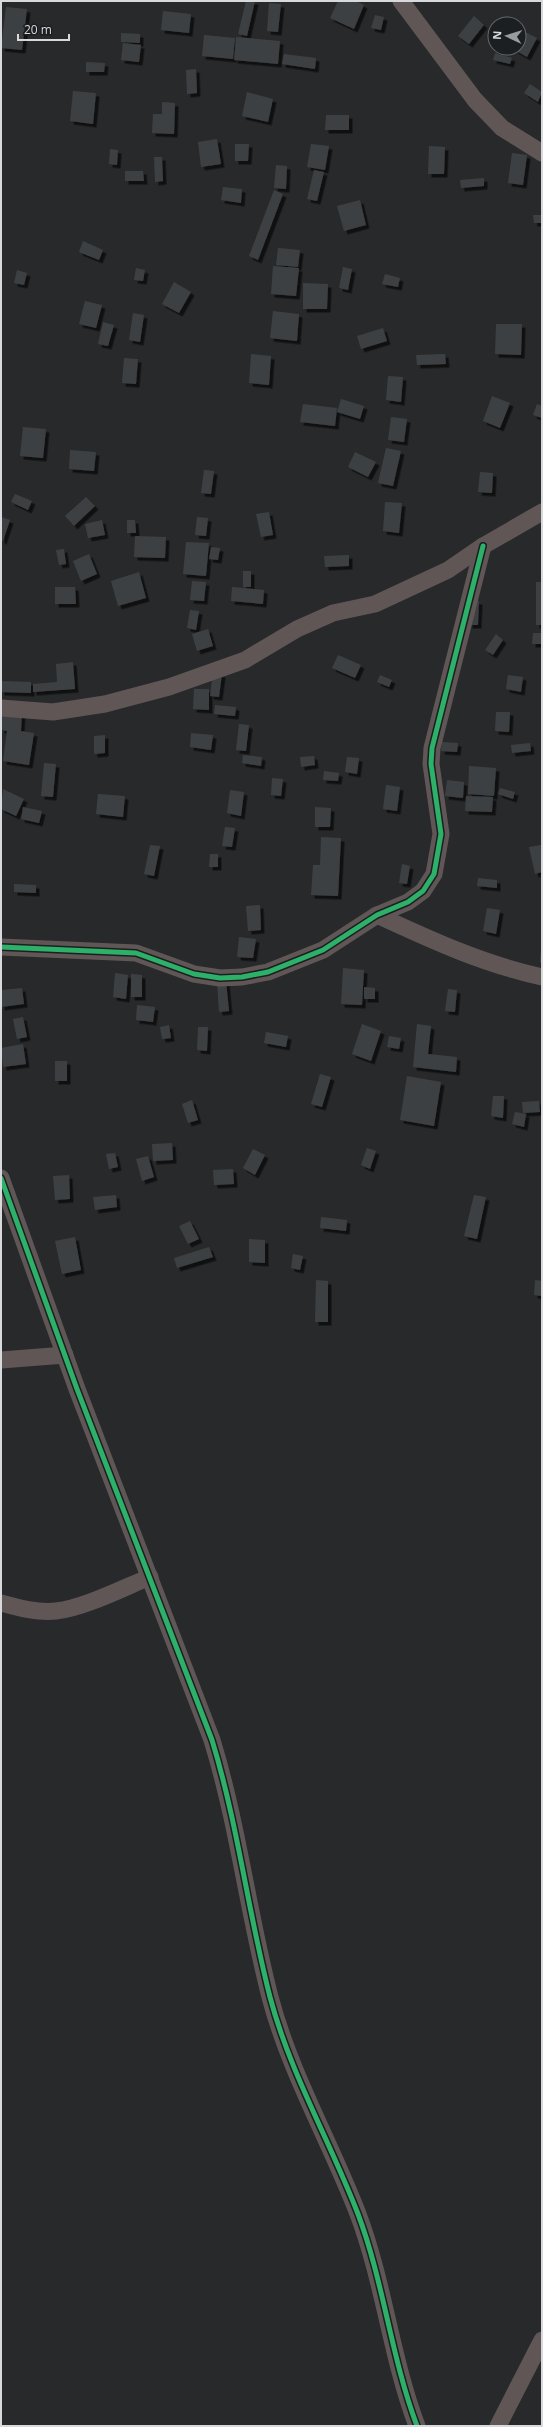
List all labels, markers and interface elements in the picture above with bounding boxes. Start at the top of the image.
scale bar [18,16,69,42]
north arrow [487,16,527,56]
text: 20 m [24,21,52,38]
text: N [489,30,504,40]

